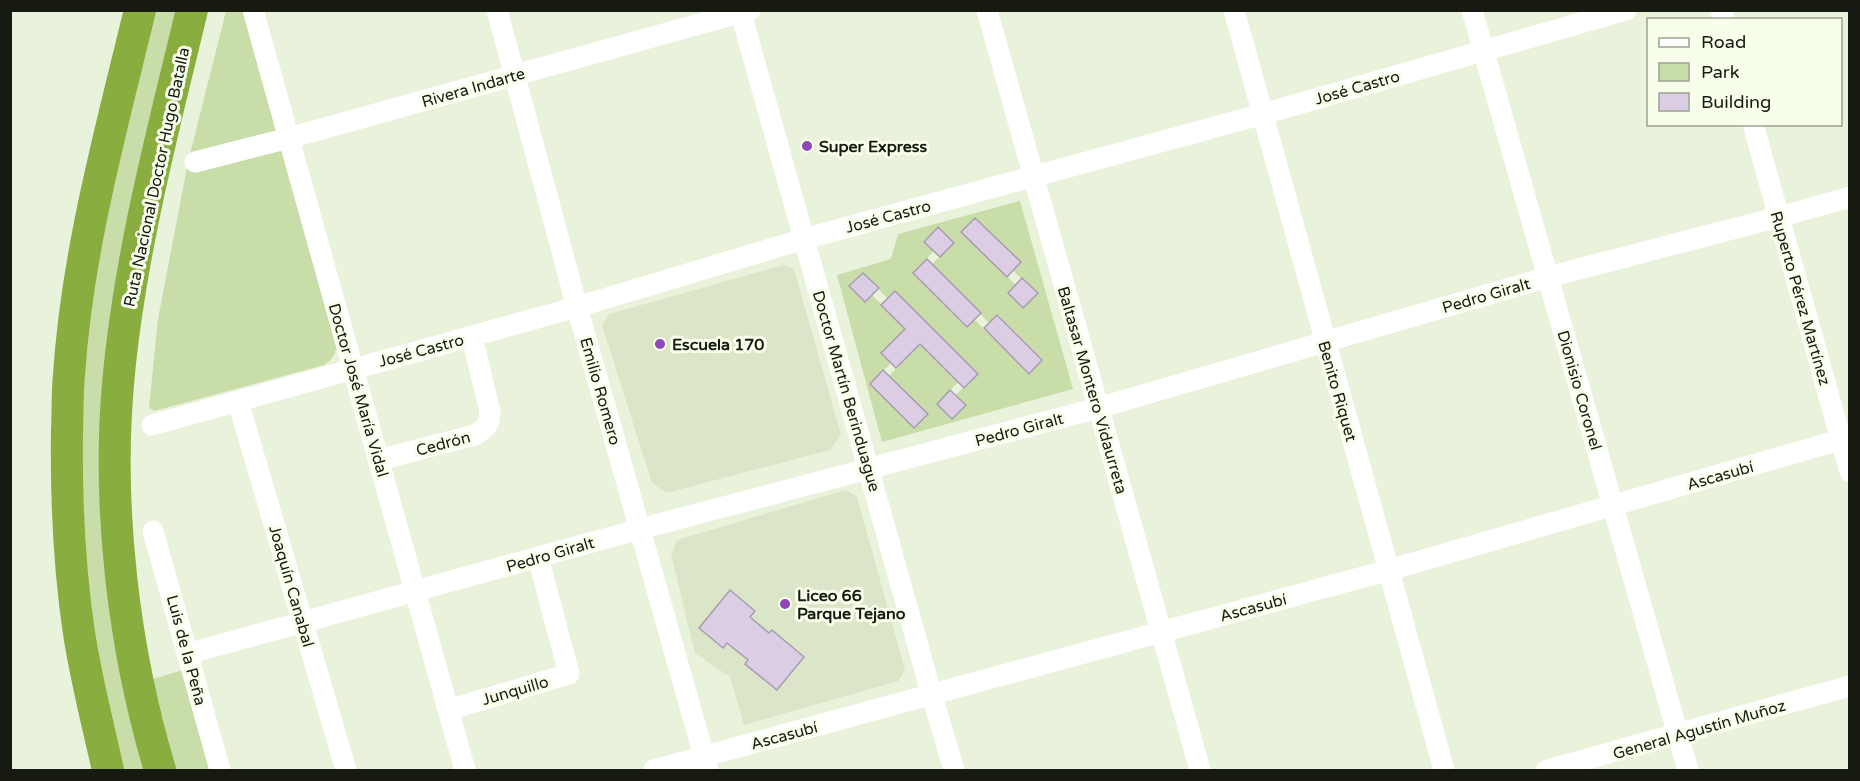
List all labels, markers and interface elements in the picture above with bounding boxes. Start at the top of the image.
legend [1647,18,1842,126]
text: Road [1701,31,1746,53]
street label: Ruta Nacional Doctor Hugo Batalla [120,46,194,309]
text: Park [1701,61,1740,83]
street label: Rivera Indarte [419,64,527,112]
street label: José Castro [1312,66,1402,110]
text: Building [1701,91,1771,113]
place label: Super Express [819,137,927,157]
marker: Super Express [800,139,814,153]
street label: José Castro [843,196,933,238]
street label: Ruperto Pérez Martínez [1766,209,1835,388]
street label: Pedro Giralt [1440,274,1533,318]
street label: Baltasar Montero Vidaurreta [1053,284,1131,497]
street label: Doctor Martín Berinduague [808,288,884,494]
street label: Doctor José María Vidal [324,301,392,479]
street label: Dionisio Coronel [1552,328,1606,453]
street label: José Castro [376,330,466,372]
street label: Emilio Romero [575,335,625,447]
place label: Escuela 170 [672,335,764,355]
marker: Escuela 170 [653,337,667,351]
street label: Benito Riquet [1313,338,1361,444]
street label: Pedro Giralt [973,409,1066,451]
street label: Cedrón [414,427,473,461]
street label: Ascasubí [1685,457,1756,495]
street label: Joaquín Canabal [264,523,318,650]
street label: Pedro Giralt [504,533,597,577]
place label: Liceo 66 Parque Tejano [797,586,906,624]
street label: Ascasubí [1218,589,1289,627]
street label: Luis de la Peña [162,593,210,708]
marker: Liceo 66 Parque Tejano [778,597,792,611]
street label: Junquillo [480,672,551,710]
street label: General Agustín Muñoz [1611,696,1788,764]
street label: Ascasubí [749,717,820,755]

